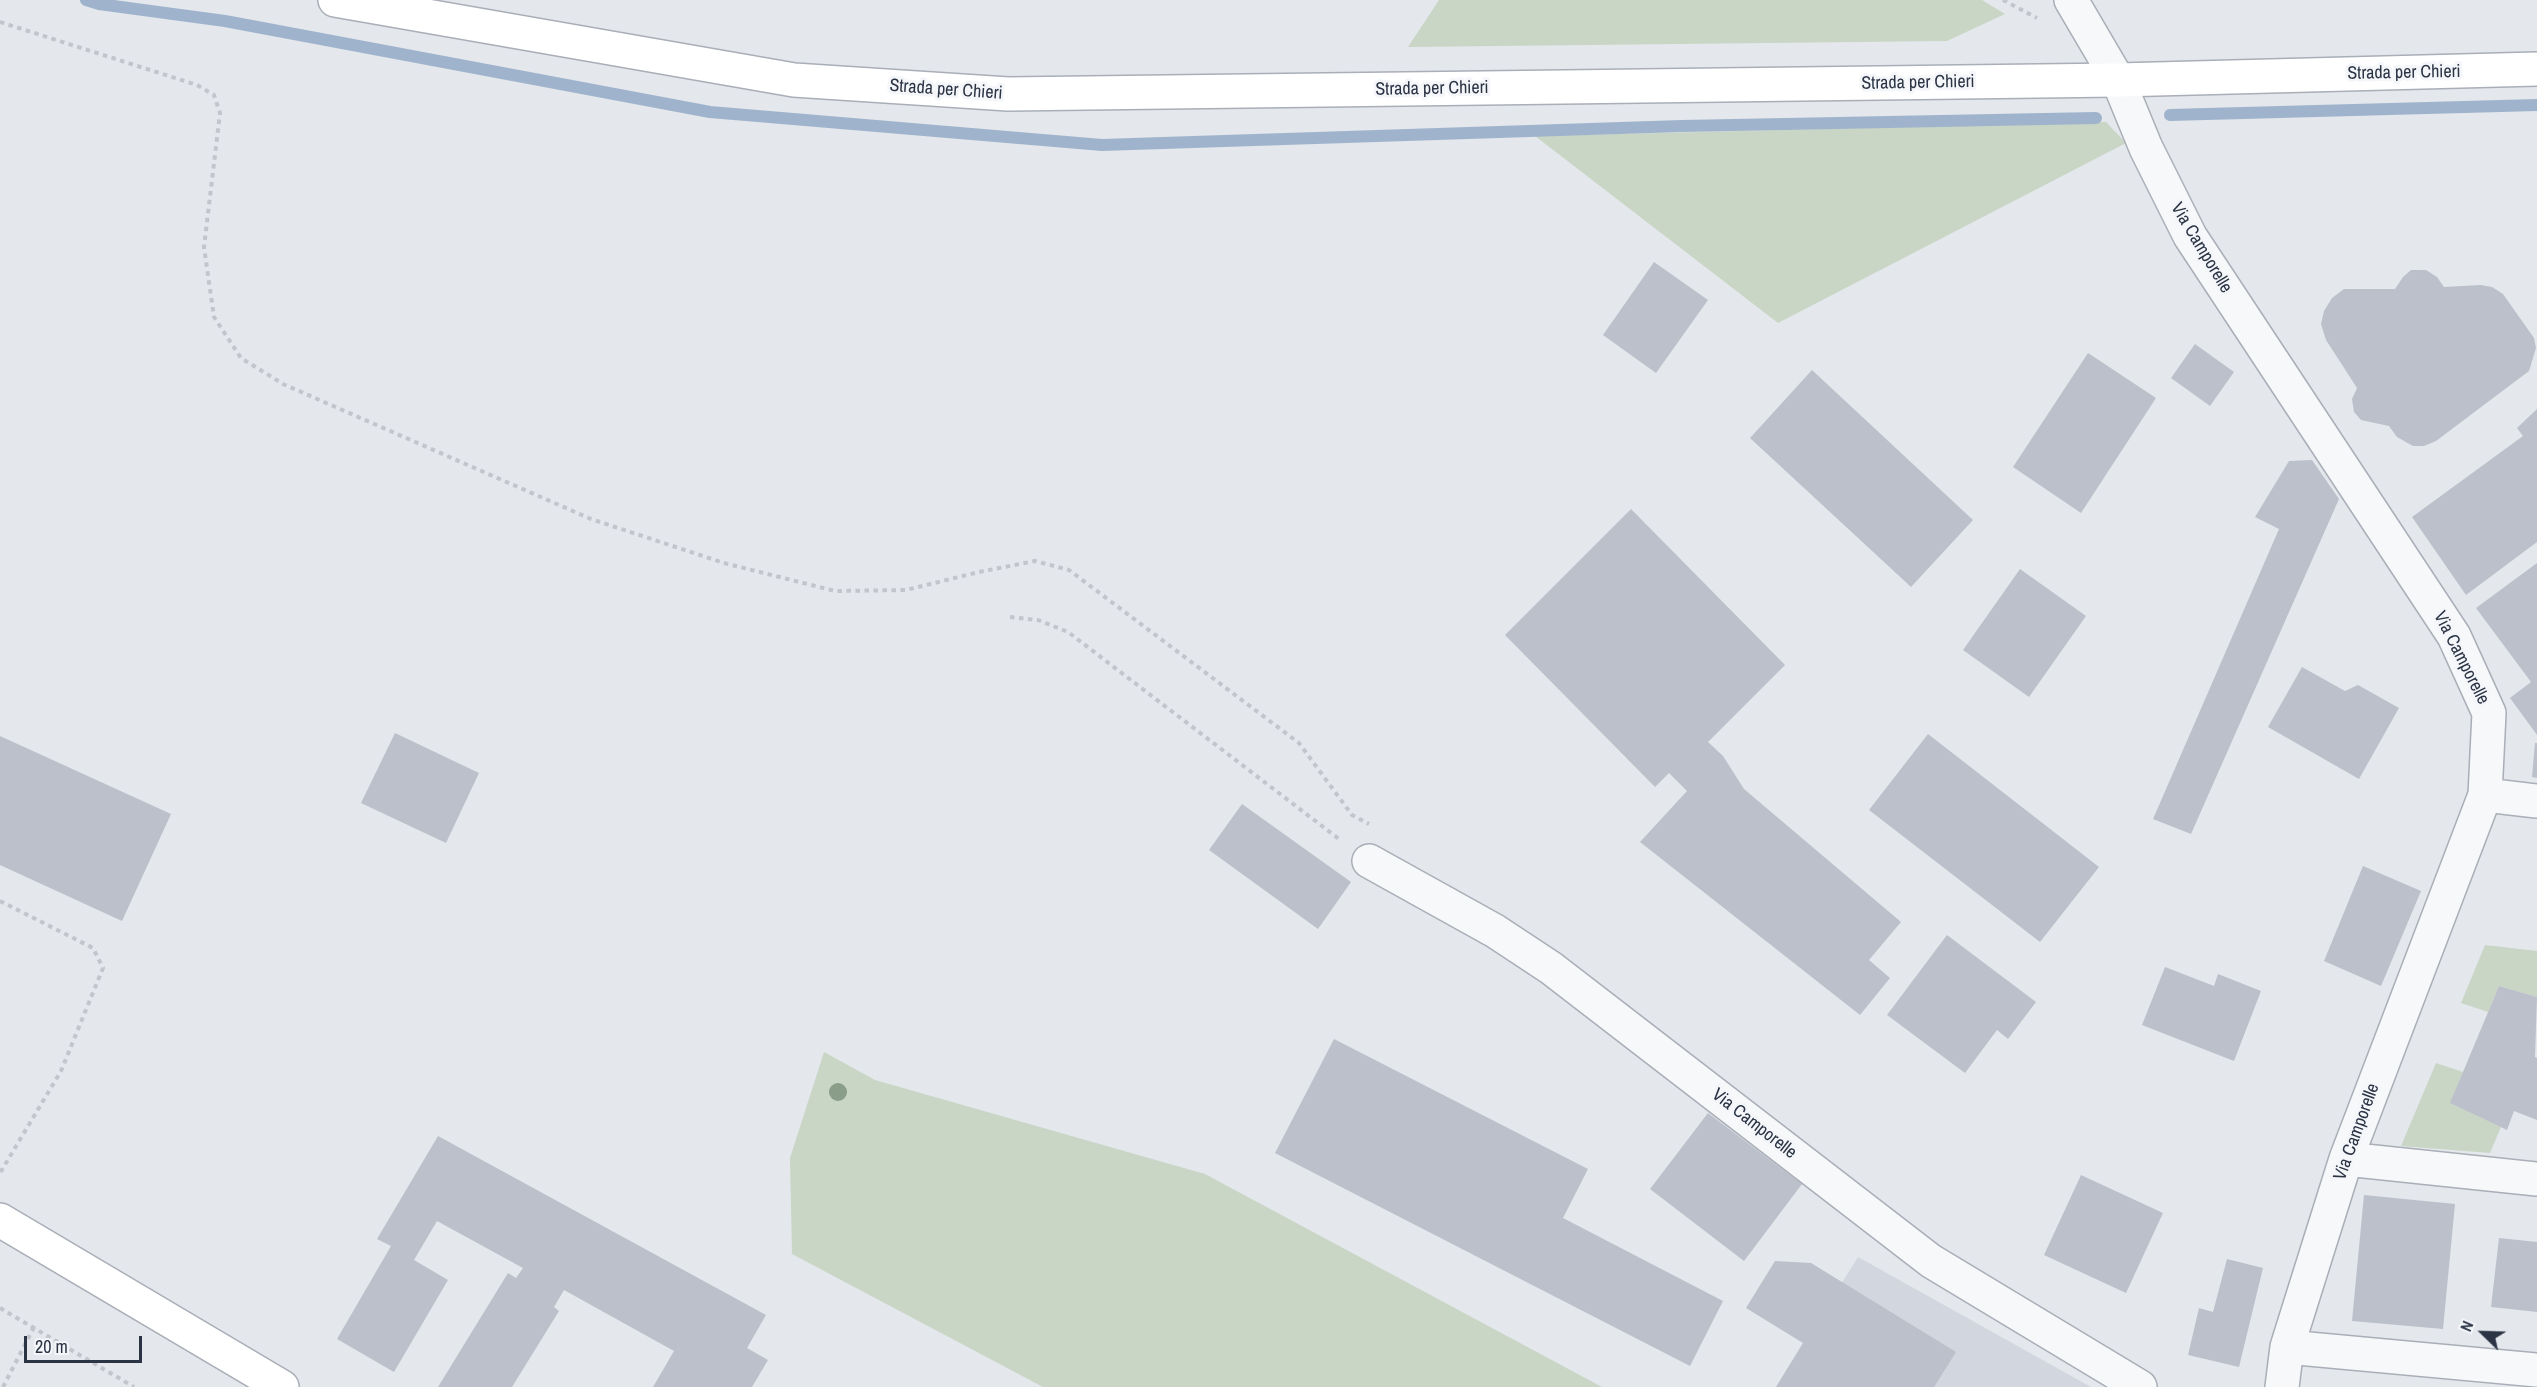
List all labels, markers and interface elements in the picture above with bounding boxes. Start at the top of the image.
street label: Strada per Chieri [2347,61,2461,85]
street label: Strada per Chieri [1861,71,1975,95]
street label: Strada per Chieri [889,75,1003,105]
street label: Strada per Chieri [1375,77,1489,101]
street label: Via Camporelle [2166,199,2236,297]
street label: Via Camporelle [2428,608,2494,708]
street label: Via Camporelle [2329,1081,2385,1183]
street label: Via Camporelle [1707,1084,1801,1164]
north arrow [2453,1303,2513,1363]
text: N [2454,1317,2478,1335]
scale bar [27,1324,146,1362]
text: 20 m [35,1334,68,1359]

